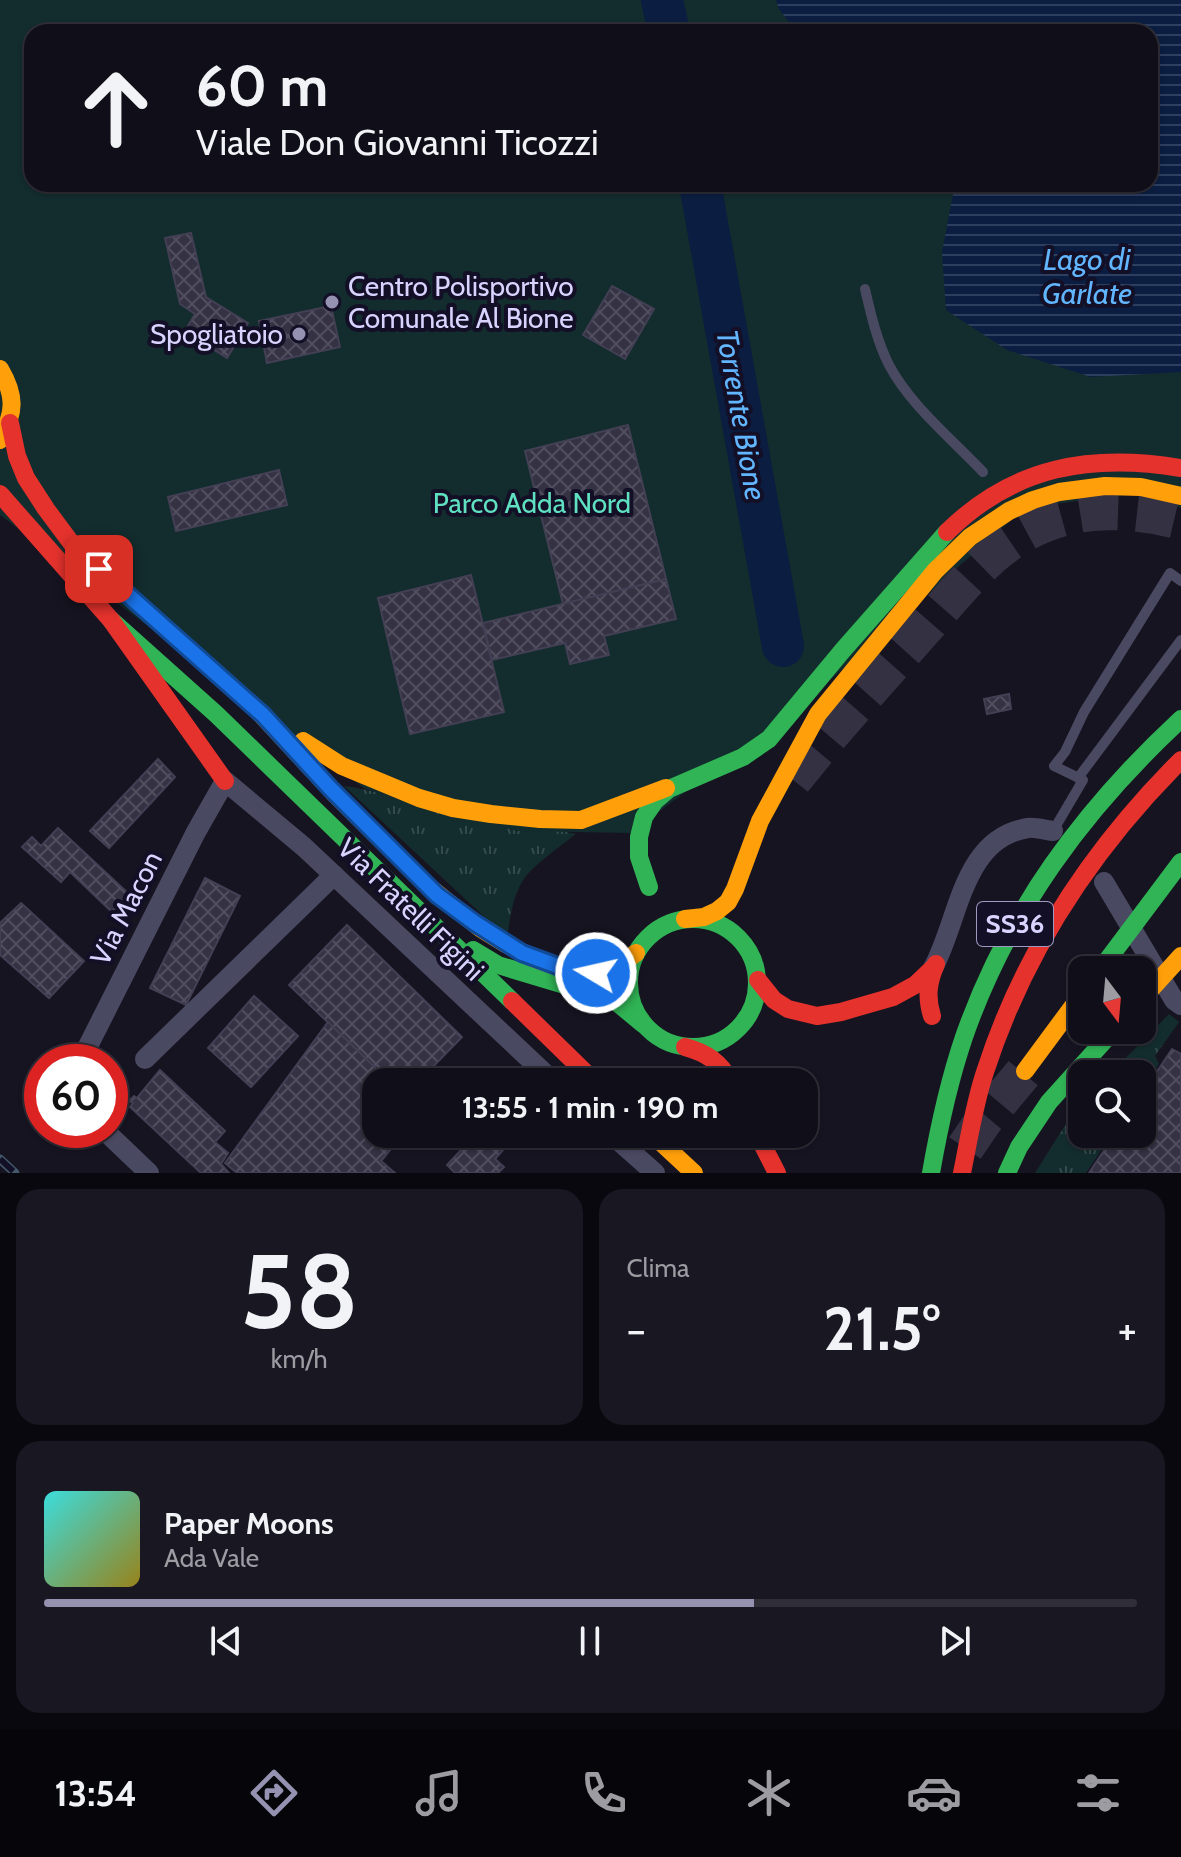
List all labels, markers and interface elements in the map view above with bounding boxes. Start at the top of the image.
text: 60 m [196,52,328,120]
icon: ahead [64,56,168,160]
text: Viale Don Giovanni Ticozzi [196,120,599,164]
water label: Lago di Garlate [1042,241,1132,312]
place label: Centro Polisportivo Comunale Al Bione [348,269,574,335]
marker: Centro Polisportivo Comunale Al Bione [323,293,341,311]
place label: Spogliatoio [150,317,283,351]
marker: Spogliatoio [290,325,308,343]
water label: Torrente Bione [708,327,775,503]
park label: Parco Adda Nord [433,486,631,520]
pin [65,535,133,603]
icon: arrive [77,547,121,591]
street label: Via Fratelli Figini [331,831,491,987]
street label: Via Macon [83,845,169,971]
road number: SS36 [977,902,1053,946]
position arrow [554,931,638,1015]
north arrow [1068,956,1156,1044]
map controls [1068,956,1156,1148]
speed limit sign: 60 [24,1044,128,1148]
button: search [1068,1060,1156,1148]
text: 13:55 · 1 min · 190 m [462,1089,718,1126]
text: 58 [240,1228,359,1354]
text: Clima [627,1252,689,1284]
text: 21.5° [823,1292,940,1365]
text: − [627,1303,646,1356]
text: + [1118,1303,1137,1356]
text: km/h [271,1343,328,1375]
text: Paper Moons [164,1505,334,1542]
text: Ada Vale [164,1542,259,1574]
icon: previous [204,1619,248,1663]
icon: pause [568,1619,612,1663]
icon: next [933,1619,977,1663]
icon: directions [246,1765,302,1821]
icon: music [411,1765,467,1821]
icon: phone [576,1765,632,1821]
icon: climate [741,1765,797,1821]
icon: car [906,1765,962,1821]
icon: filters [1070,1765,1126,1821]
text: 13:54 [54,1771,137,1815]

